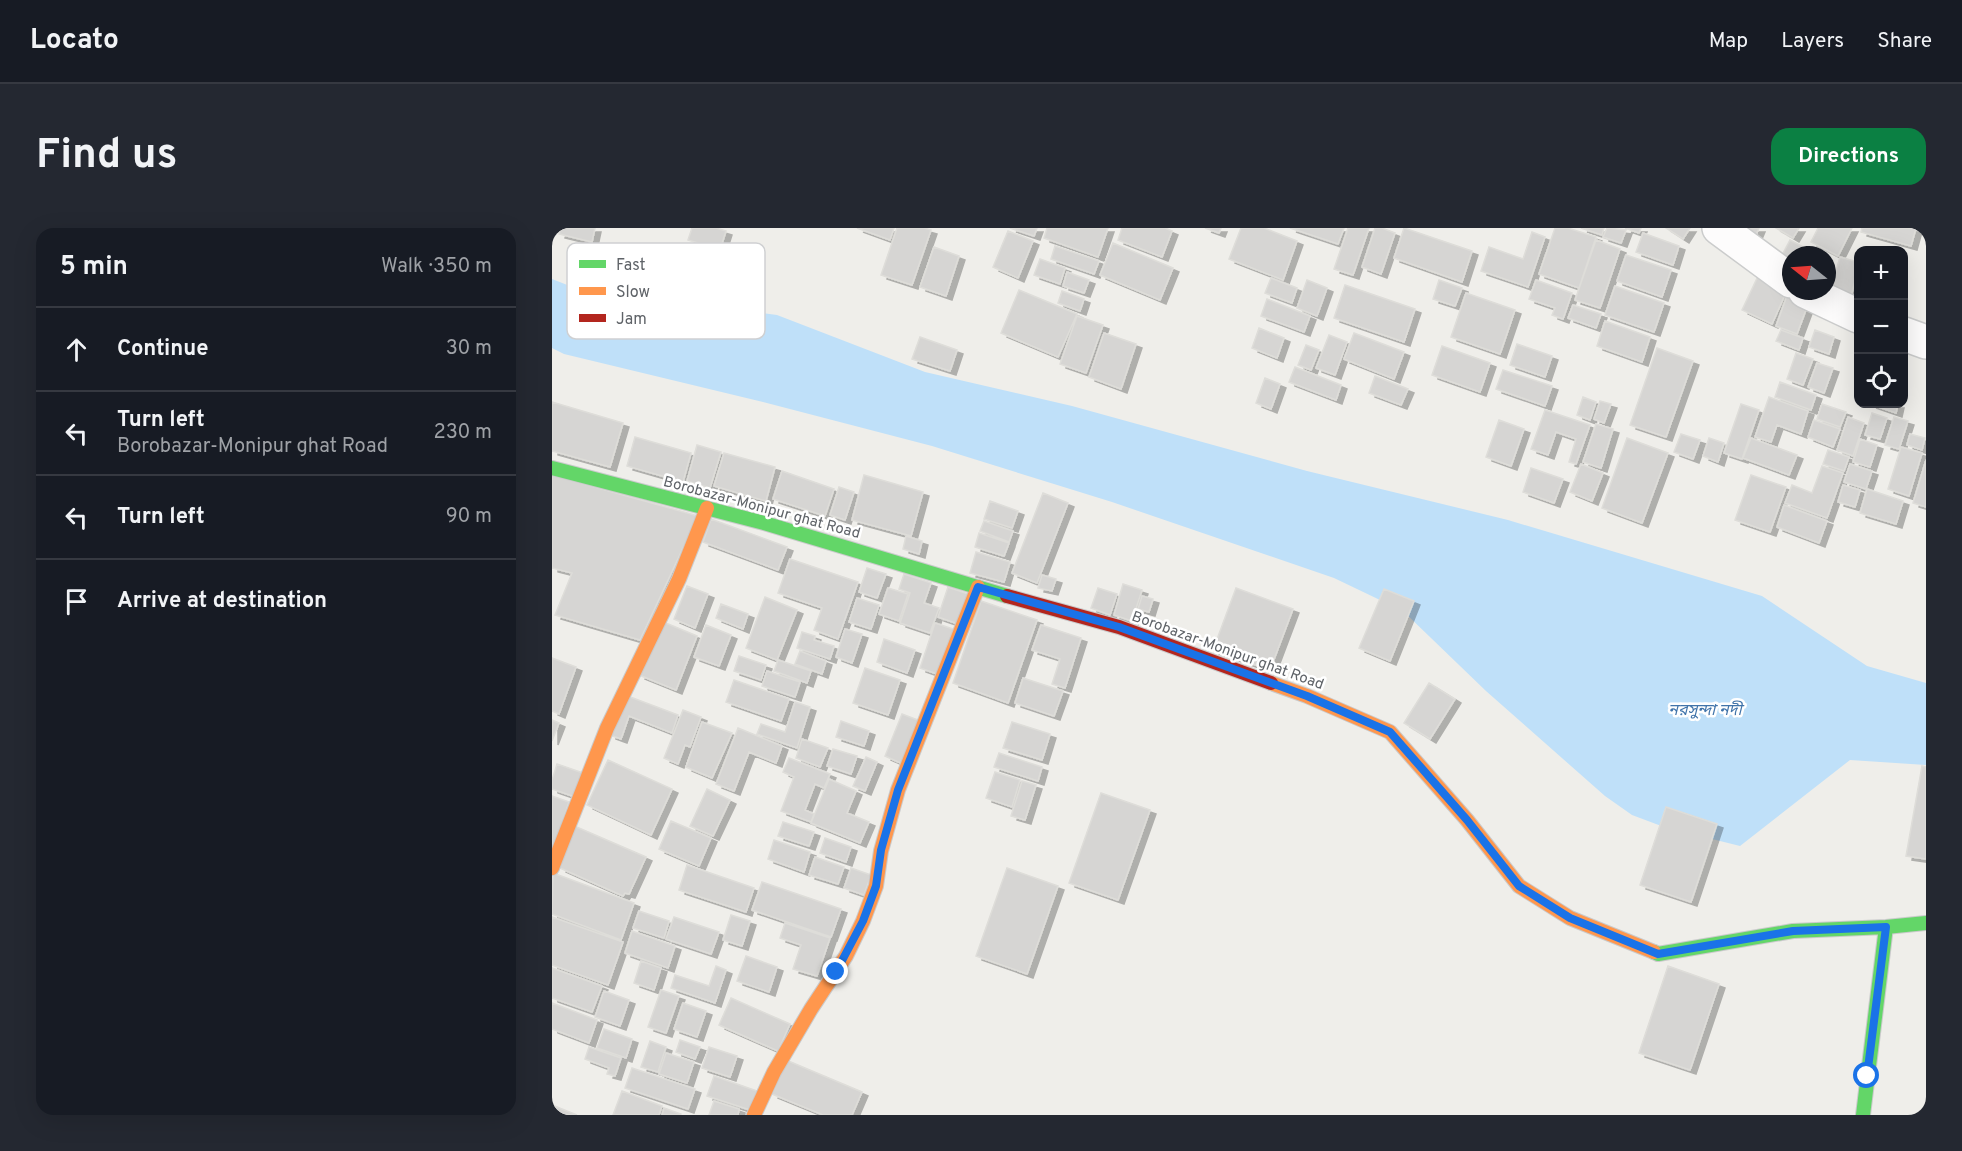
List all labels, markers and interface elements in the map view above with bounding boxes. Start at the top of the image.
text: Locato [30,23,119,59]
text: Map [1709,28,1748,55]
text: Layers [1781,28,1844,55]
text: Share [1877,28,1932,55]
button: Directions [1771,128,1926,185]
text: Find us [36,130,177,183]
legend [567,243,765,339]
north arrow [1782,246,1836,300]
map controls [1854,246,1908,408]
button: + [1854,246,1908,300]
text: 5 min [60,251,128,284]
text: Walk · 350 m [381,254,492,280]
text: Fast [616,256,646,276]
text: Slow [616,283,650,303]
button: − [1854,300,1908,354]
text: Jam [616,310,647,330]
icon: ahead [60,333,93,366]
text: Continue [117,336,208,363]
text: 30 m [446,336,492,362]
button: locate [1854,354,1908,408]
text: Turn left [117,407,205,434]
icon: left [60,417,93,450]
text: 230 m [433,420,492,446]
text: Borobazar-Monipur ghat Road [117,434,388,460]
street label: Borobazar-Monipur ghat Road [661,473,862,544]
icon: left [60,501,93,534]
text: Turn left [117,504,205,531]
text: 90 m [446,504,492,530]
icon: arrive [60,585,93,618]
text: Arrive at destination [117,588,327,615]
street label: Borobazar-Monipur ghat Road [1129,608,1326,695]
water label: নরসুন্দা নদী [1668,700,1744,721]
route end [822,958,848,984]
route start [1853,1062,1879,1088]

